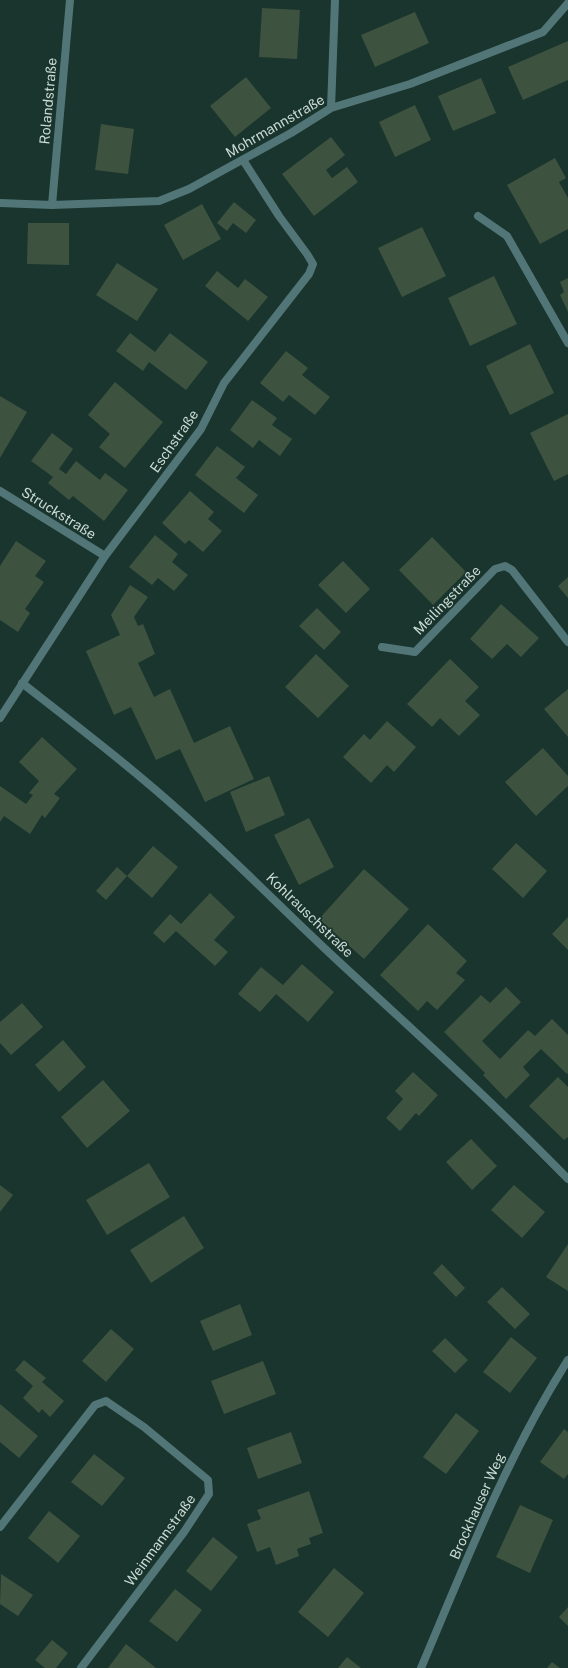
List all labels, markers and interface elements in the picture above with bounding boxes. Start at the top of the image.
street label: Rolandstraße [36,57,60,145]
street label: Mohrmannstraße [223,91,327,161]
street label: Eschstraße [147,407,201,475]
street label: Struckstraße [19,484,99,542]
street label: Meilingstraße [410,562,484,638]
street label: Kohlrauschstraße [263,869,357,961]
street label: Brockhauser Weg [446,1450,508,1562]
street label: Weinmannstraße [121,1491,199,1589]

